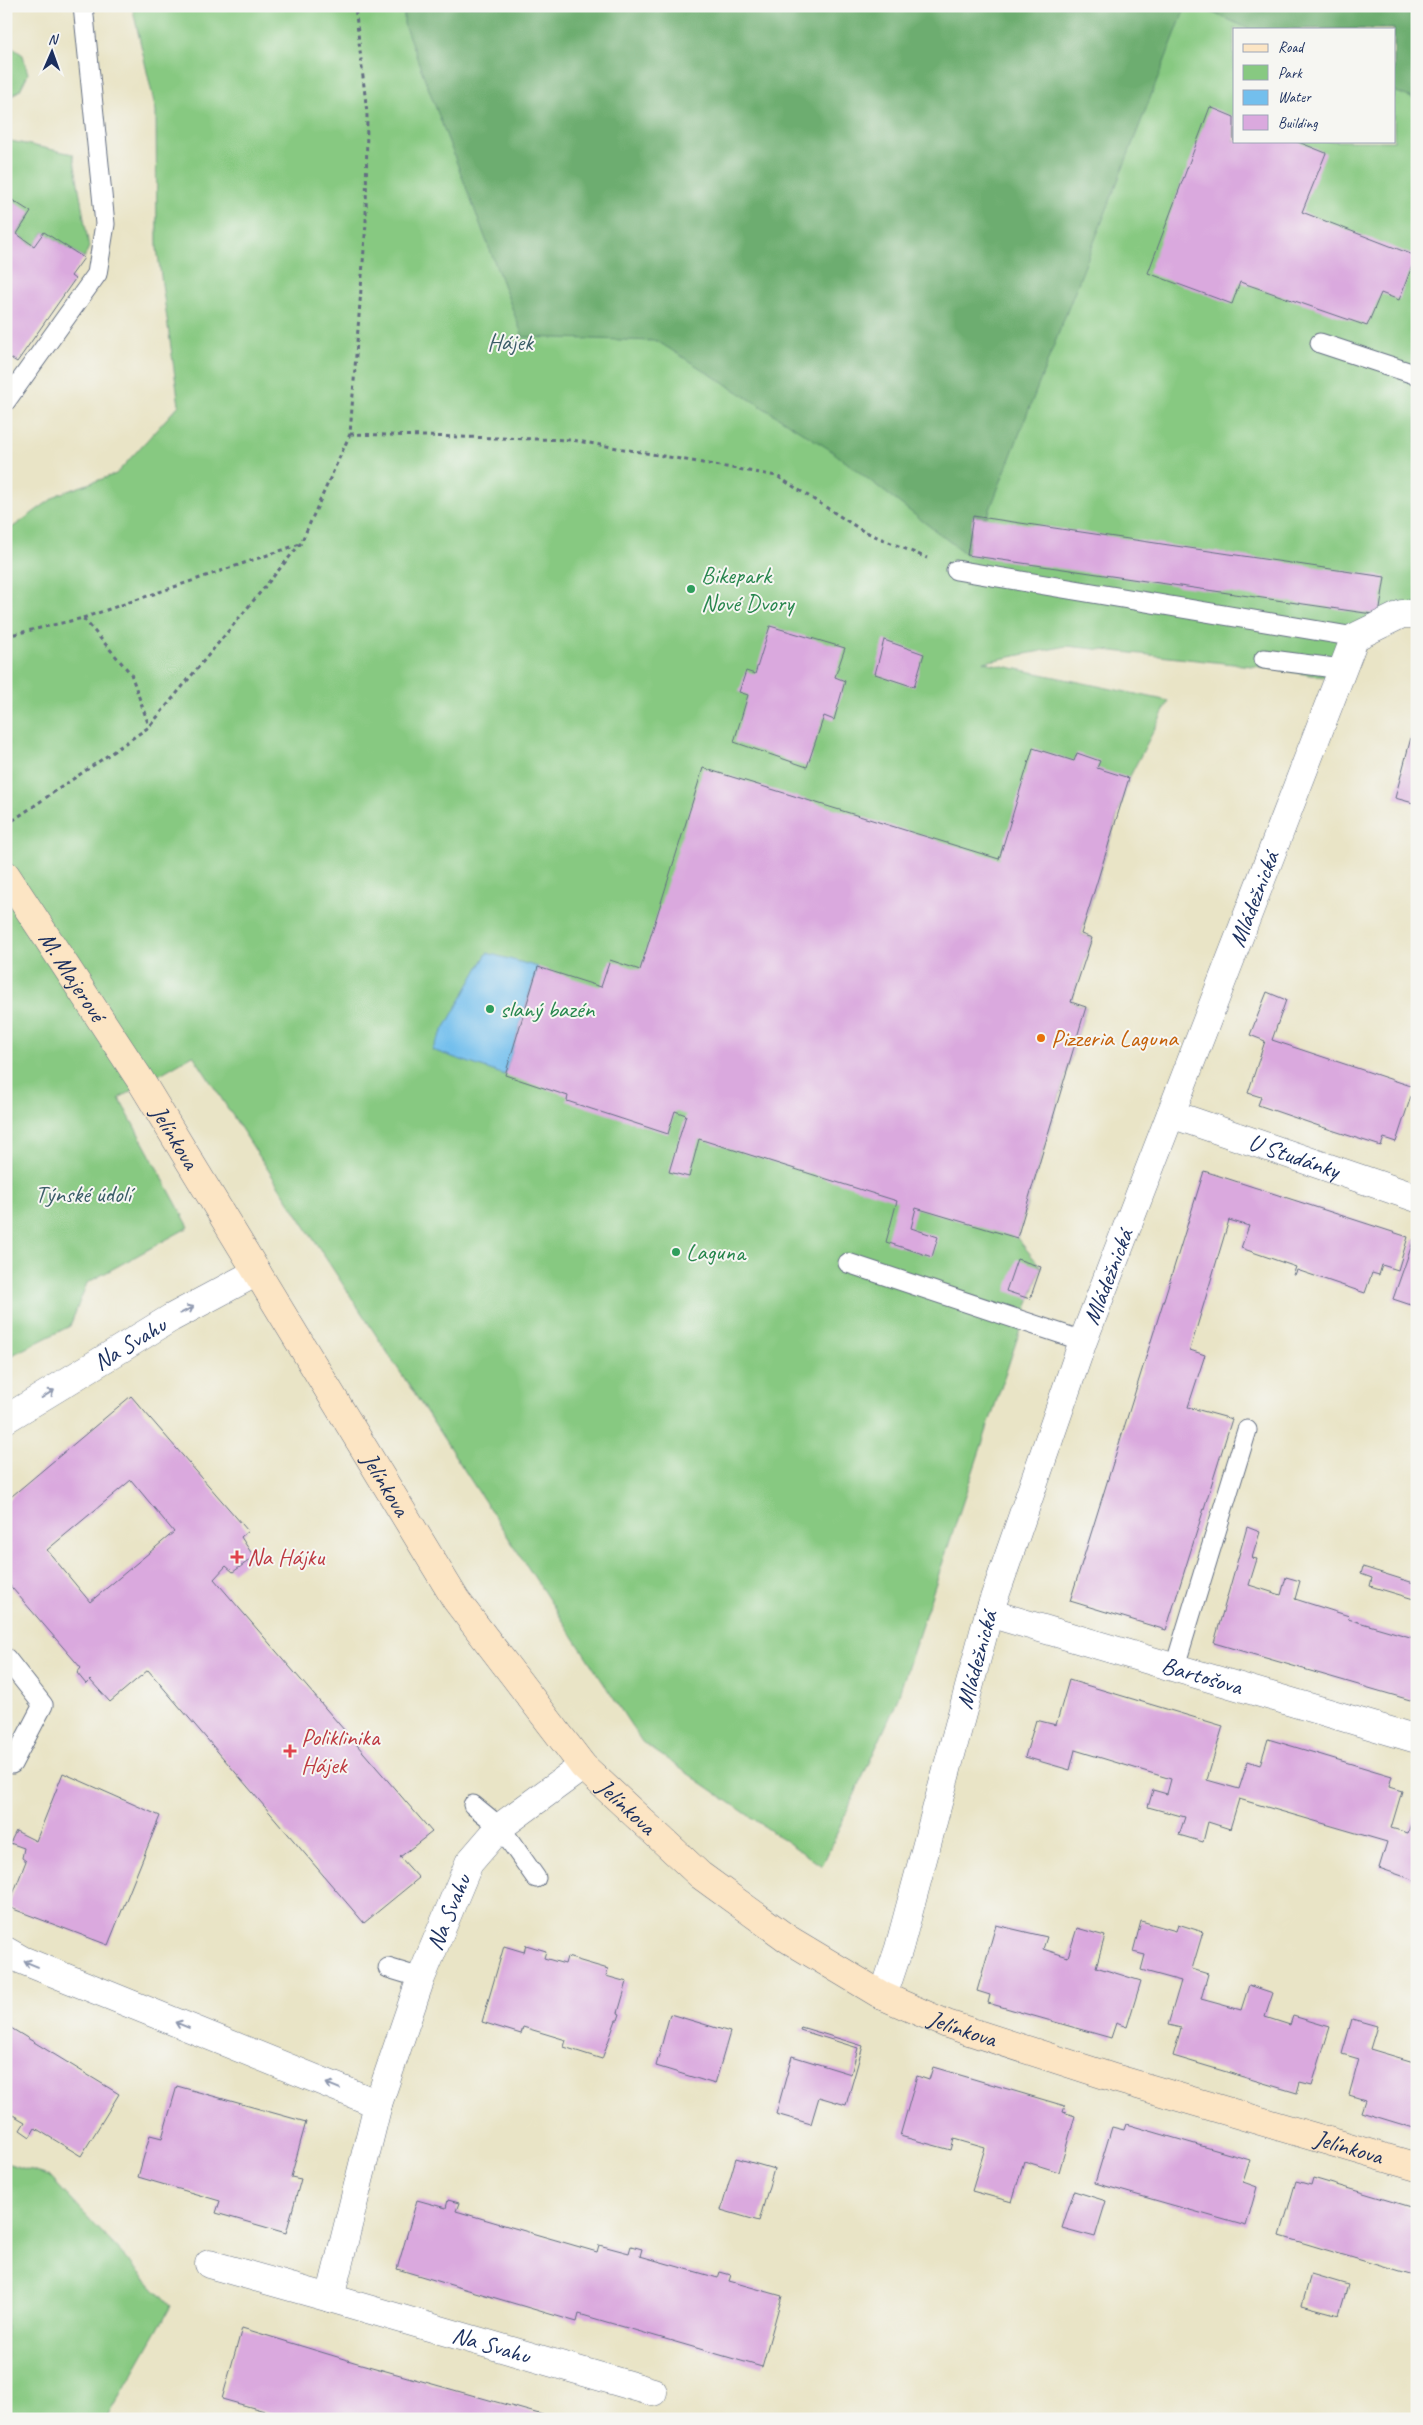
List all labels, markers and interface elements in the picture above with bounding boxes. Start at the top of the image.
north arrow [28,28,78,78]
legend [1233,28,1396,142]
text: N [48,31,59,48]
text: Road [1278,38,1305,57]
text: Park [1278,64,1303,83]
text: Water [1278,88,1312,107]
text: Building [1278,114,1318,133]
park label: Hájek [487,327,535,357]
place label: Bikepark Nové Dvory [701,560,795,618]
marker: Bikepark Nové Dvory [685,583,697,595]
street label: Mládežnická [1222,845,1287,951]
street label: M. Majerové [32,926,115,1030]
place label: slaný bazén [500,994,596,1024]
marker: slaný bazén [484,1003,496,1015]
place label: Pizzeria Laguna [1051,1023,1179,1053]
marker: Pizzeria Laguna [1035,1032,1047,1044]
street label: Jelínkova [144,1099,207,1176]
street label: U Studánky [1245,1127,1345,1186]
park label: Týnské údolí [35,1179,135,1209]
street label: Mládežnická [1076,1223,1141,1329]
place label: Laguna [686,1237,747,1267]
marker: Laguna [670,1246,682,1258]
one-way arrow [179,1305,194,1314]
street label: Na Svahu [88,1309,173,1377]
one-way arrow [40,1388,54,1398]
street label: Jelínkova [354,1446,417,1523]
place label: Na Hájku [247,1542,326,1572]
marker: Na Hájku [231,1551,243,1563]
street label: Mládežnická [949,1605,1005,1712]
street label: Bartošova [1158,1650,1247,1702]
place label: Poliklinika Hájek [301,1722,381,1780]
marker: Poliklinika Hájek [283,1744,297,1758]
street label: Jelínkova [590,1771,663,1842]
street label: Na Svahu [419,1868,478,1955]
one-way arrow [24,1959,39,1968]
street label: Jelínkova [923,2002,1001,2054]
one-way arrow [175,2020,190,2029]
one-way arrow [326,2081,341,2090]
street label: Jelínkova [1310,2123,1388,2172]
street label: Na Svahu [449,2319,536,2371]

